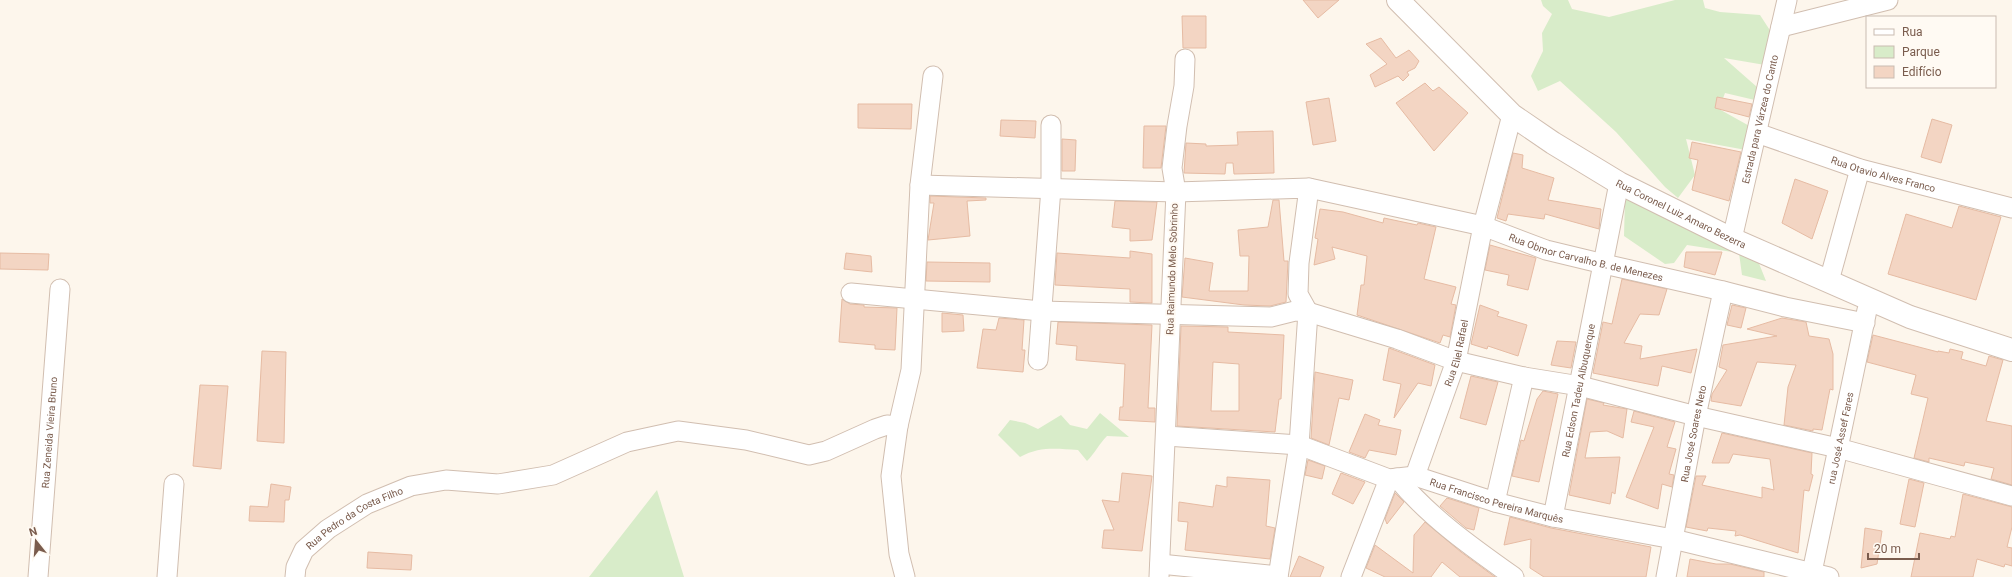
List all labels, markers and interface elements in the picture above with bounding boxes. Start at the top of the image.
legend [1866,16,1996,88]
text: Rua [1902,25,1923,39]
text: Parque [1902,45,1940,59]
street label: Estrada para Várzea do Canto [1739,53,1780,185]
text: Edifício [1902,65,1942,79]
street label: Rua Otavio Alves Franco [1830,154,1937,194]
street label: Rua Coronel Luiz Amaro Bezerra [1614,177,1748,250]
street label: Rua Raimundo Melo Sobrinho [1164,203,1180,335]
street label: Rua Obmor Carvalho B. de Menezes [1507,231,1664,283]
street label: Rua Eliel Rafael [1442,318,1470,388]
street label: Rua Edson Tadeu Albuquerque [1559,323,1597,458]
street label: Rua Zeneida Vieira Bruno [39,376,59,489]
street label: Rua José Soares Neto [1678,384,1708,483]
street label: rua José Assef Fares [1825,391,1855,485]
street label: Rua Francisco Pereira Marquês [1429,476,1564,524]
street label: Rua Pedro da Costa Filho [303,484,405,551]
north arrow [16,521,56,561]
text: N [28,524,39,539]
scale bar [1868,535,1919,561]
text: 20 m [1874,542,1901,556]

